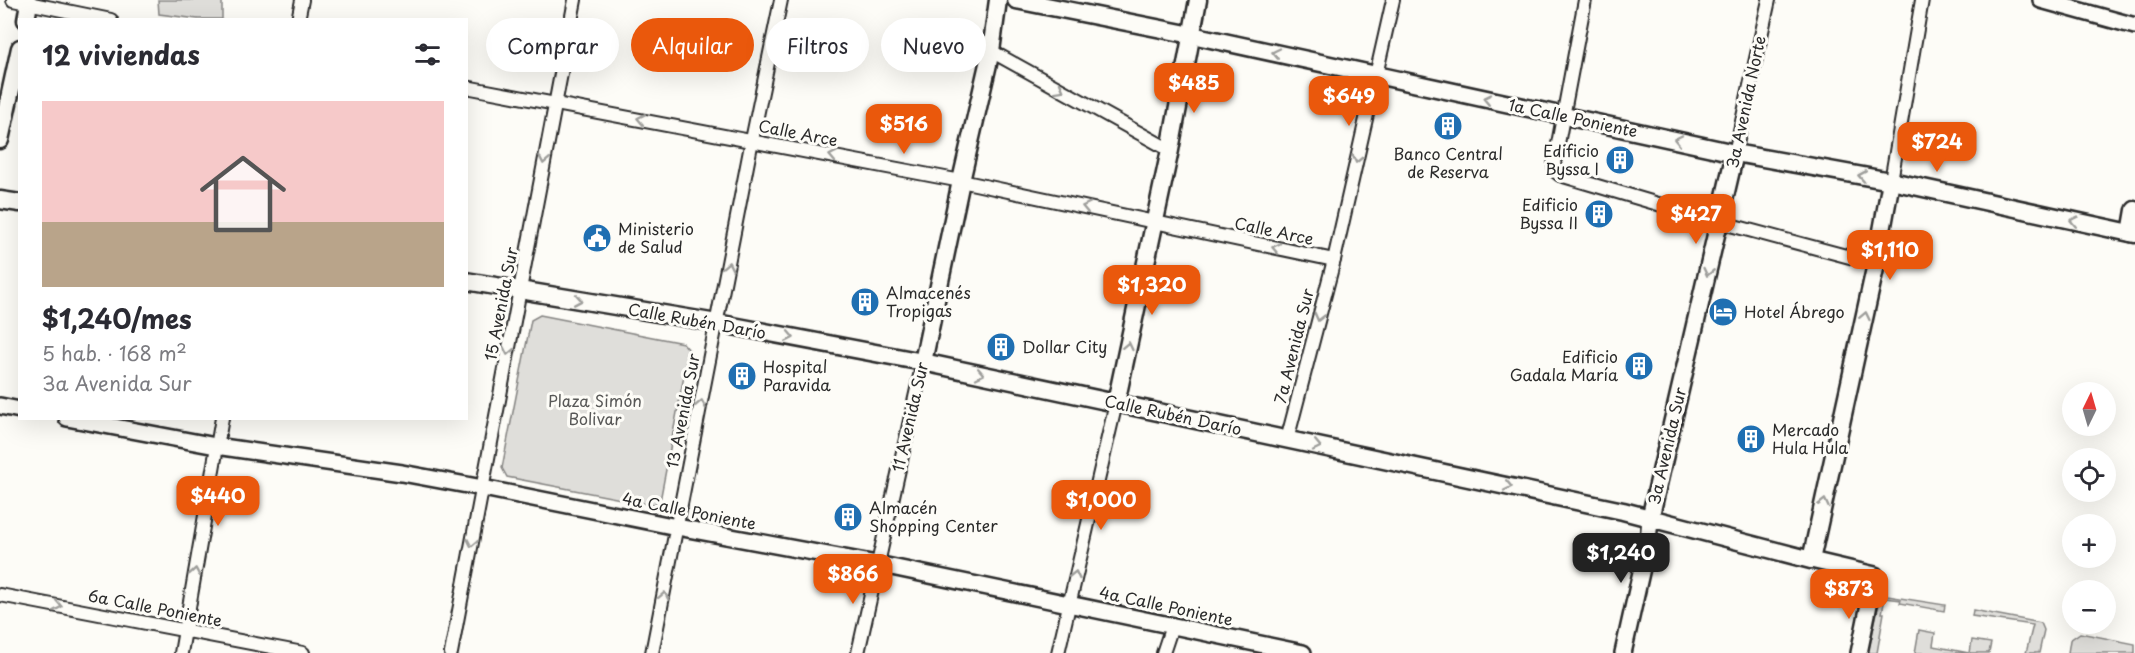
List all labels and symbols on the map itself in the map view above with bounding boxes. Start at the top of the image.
street label: 3a Avenida Norte [1719,33,1771,170]
one-way arrow [1271,47,1281,60]
pin: $485 [1158,63,1230,114]
pin: $649 [1313,76,1385,127]
one-way arrow [1054,82,1064,93]
street label: 1a Calle Poniente [1506,92,1640,142]
one-way arrow [1482,93,1492,106]
pin: $516 [868,104,940,155]
building icon: Banco Central de Reserva [1432,110,1464,142]
one-way arrow [637,113,647,126]
street label: Calle Arce [757,113,840,151]
pin: $724 [1901,122,1973,173]
one-way arrow [1673,135,1683,148]
place label: Edificio Byssa I [1543,138,1599,180]
place label: Banco Central de Reserva [1393,141,1503,183]
building icon: Edificio Byssa I [1604,144,1636,176]
one-way arrow [828,150,838,163]
one-way arrow [538,154,551,164]
one-way arrow [1351,154,1364,164]
one-way arrow [1858,170,1868,183]
place label: Edificio Byssa II [1519,192,1578,234]
pin: $427 [1660,194,1732,245]
building icon: Edificio Byssa II [1583,198,1615,230]
one-way arrow [1081,201,1091,214]
street label: Calle Arce [1232,210,1316,250]
one-way arrow [2069,215,2079,228]
place label: Ministerio de Salud [618,216,694,258]
public building icon: Ministerio de Salud [581,222,613,254]
pin: $1,110 [1841,230,1939,281]
one-way arrow [1272,242,1282,255]
street label: 15 Avenida Sur [477,244,523,363]
one-way arrow [721,261,734,271]
pin: $1,320 [1103,265,1201,316]
one-way arrow [1702,266,1715,276]
place label: Almacenés Tropigas [886,280,971,322]
street label: 7a Avenida Sur [1267,285,1319,406]
building icon: Almacenés Tropigas [849,286,881,318]
one-way arrow [572,293,582,306]
street label: Calle Rubén Darío [626,296,768,344]
hotel icon: Hotel Ábrego [1707,296,1739,328]
place label: Hotel Ábrego [1744,299,1845,323]
one-way arrow [1314,311,1326,322]
one-way arrow [1857,312,1870,322]
one-way arrow [785,330,795,343]
building icon: Dollar City [985,331,1017,363]
place label: Dollar City [1022,334,1107,358]
one-way arrow [1121,341,1134,351]
place label: Edificio Gadala María [1510,344,1618,386]
one-way arrow [502,346,515,356]
building icon: Edificio Gadala María [1623,350,1655,382]
street label: 13 Avenida Sur [659,351,705,470]
place label: Hospital Paravida [763,354,831,396]
street label: 11 Avenida Sur [885,359,933,474]
building icon: Hospital Paravida [726,360,758,392]
one-way arrow [975,367,985,380]
north arrow [2062,382,2116,436]
street label: 3a Avenida Sur [1641,384,1691,507]
park label: Plaza Simón Bolivar [548,388,642,430]
street label: Calle Rubén Darío [1102,388,1244,440]
one-way arrow [694,400,707,410]
place label: Mercado Hula Hula [1772,417,1848,459]
building icon: Mercado Hula Hula [1735,423,1767,455]
one-way arrow [1312,439,1322,452]
pin: $440 [182,476,254,527]
one-way arrow [1502,479,1512,492]
pin: $1,000 [1052,480,1150,531]
street label: 4a Calle Poniente [620,485,758,535]
place label: Almacén Shopping Center [869,495,998,537]
one-way arrow [1816,498,1829,508]
building icon: Almacén Shopping Center [832,501,864,533]
pin: $1,240 [1572,533,1670,584]
one-way arrow [466,538,479,548]
pin: $866 [817,554,889,605]
one-way arrow [188,567,201,577]
pin: $873 [1813,569,1885,620]
one-way arrow [1068,571,1081,581]
street label: 4a Calle Poniente [1097,579,1235,631]
street label: 6a Calle Poniente [86,582,224,632]
one-way arrow [657,591,670,601]
one-way arrow [52,599,62,612]

